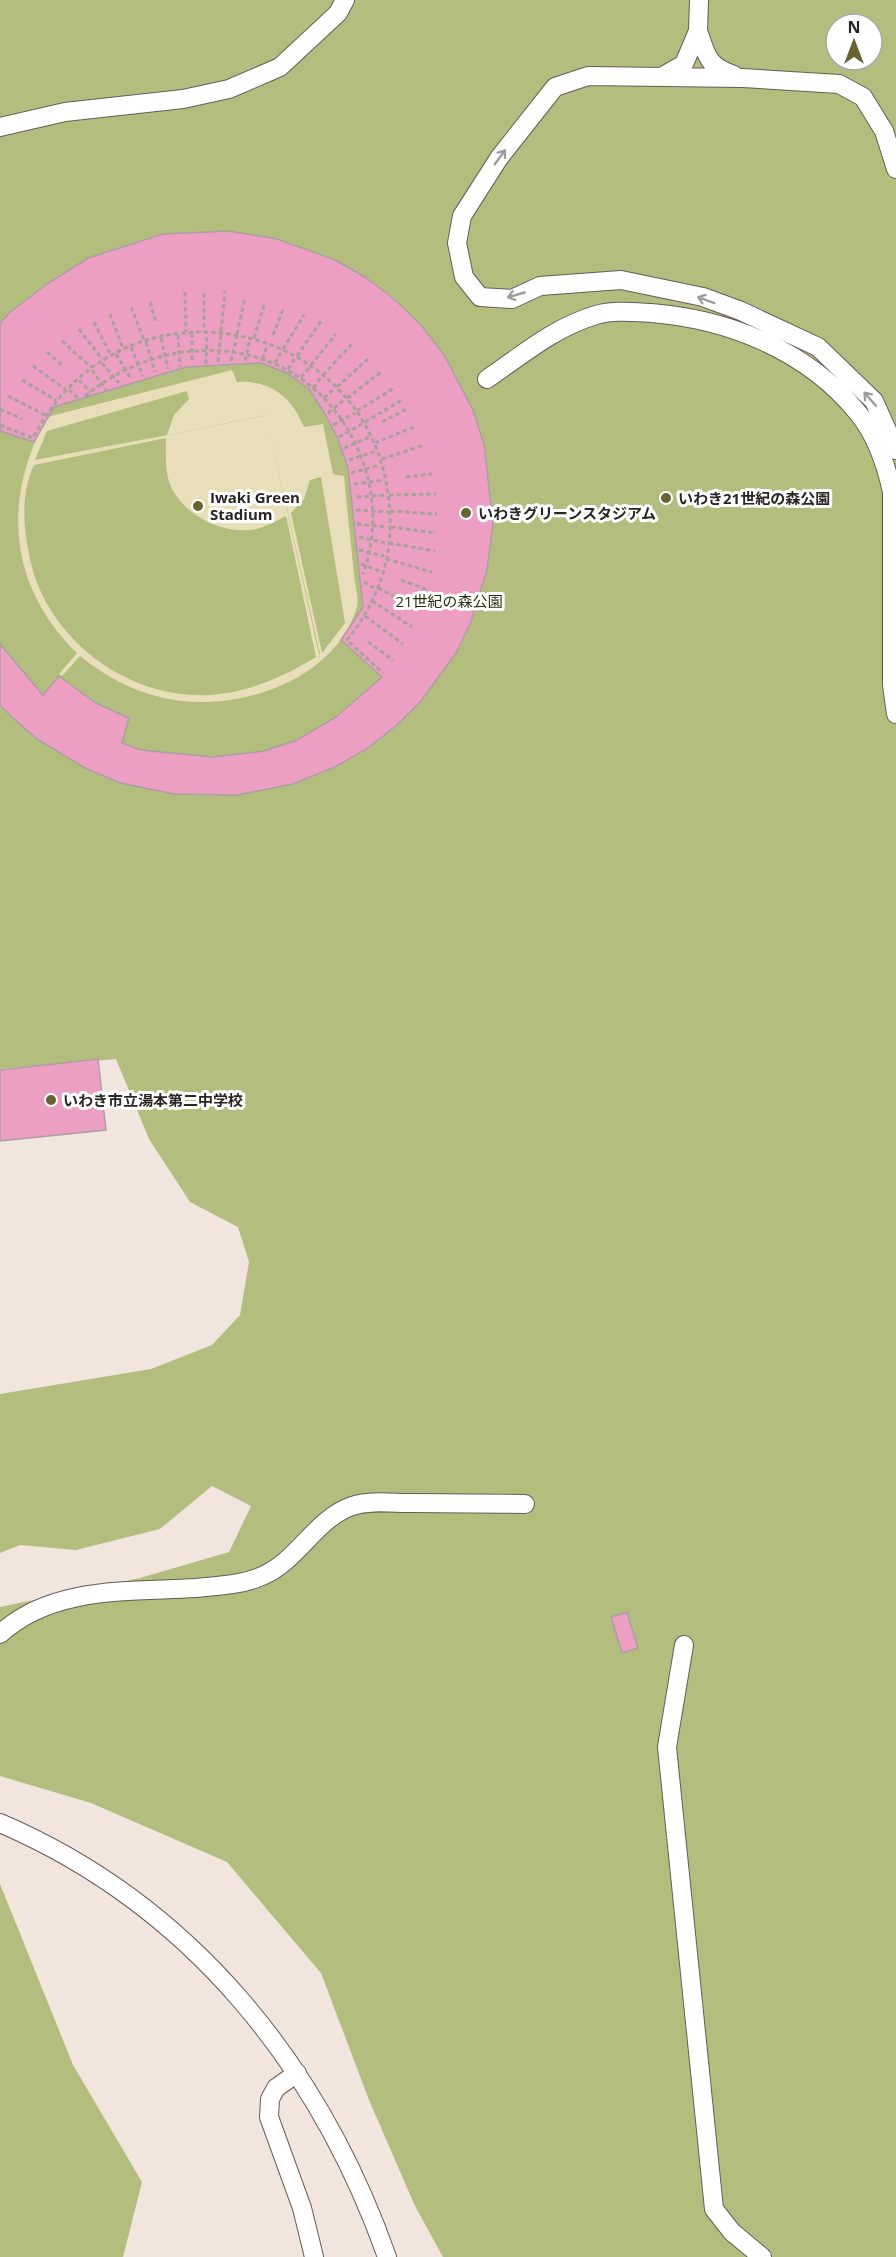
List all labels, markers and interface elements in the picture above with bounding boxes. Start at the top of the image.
north arrow [824,12,884,72]
text: N [847,16,861,38]
one-way arrow [494,149,506,165]
one-way arrow [507,290,526,302]
one-way arrow [698,293,716,304]
one-way arrow [863,392,877,407]
place label: Iwaki Green Stadium [210,487,300,524]
place label: いわき21世紀の森公園 [678,488,830,508]
marker: いわき21世紀の森公園 [659,491,673,505]
marker: Iwaki Green Stadium [191,499,205,513]
place label: いわきグリーンスタジアム [478,503,656,523]
marker: いわきグリーンスタジアム [459,506,473,520]
park label: 21世紀の森公園 [395,591,503,611]
place label: いわき市立湯本第二中学校 [63,1090,243,1110]
marker: いわき市立湯本第二中学校 [44,1093,58,1107]

